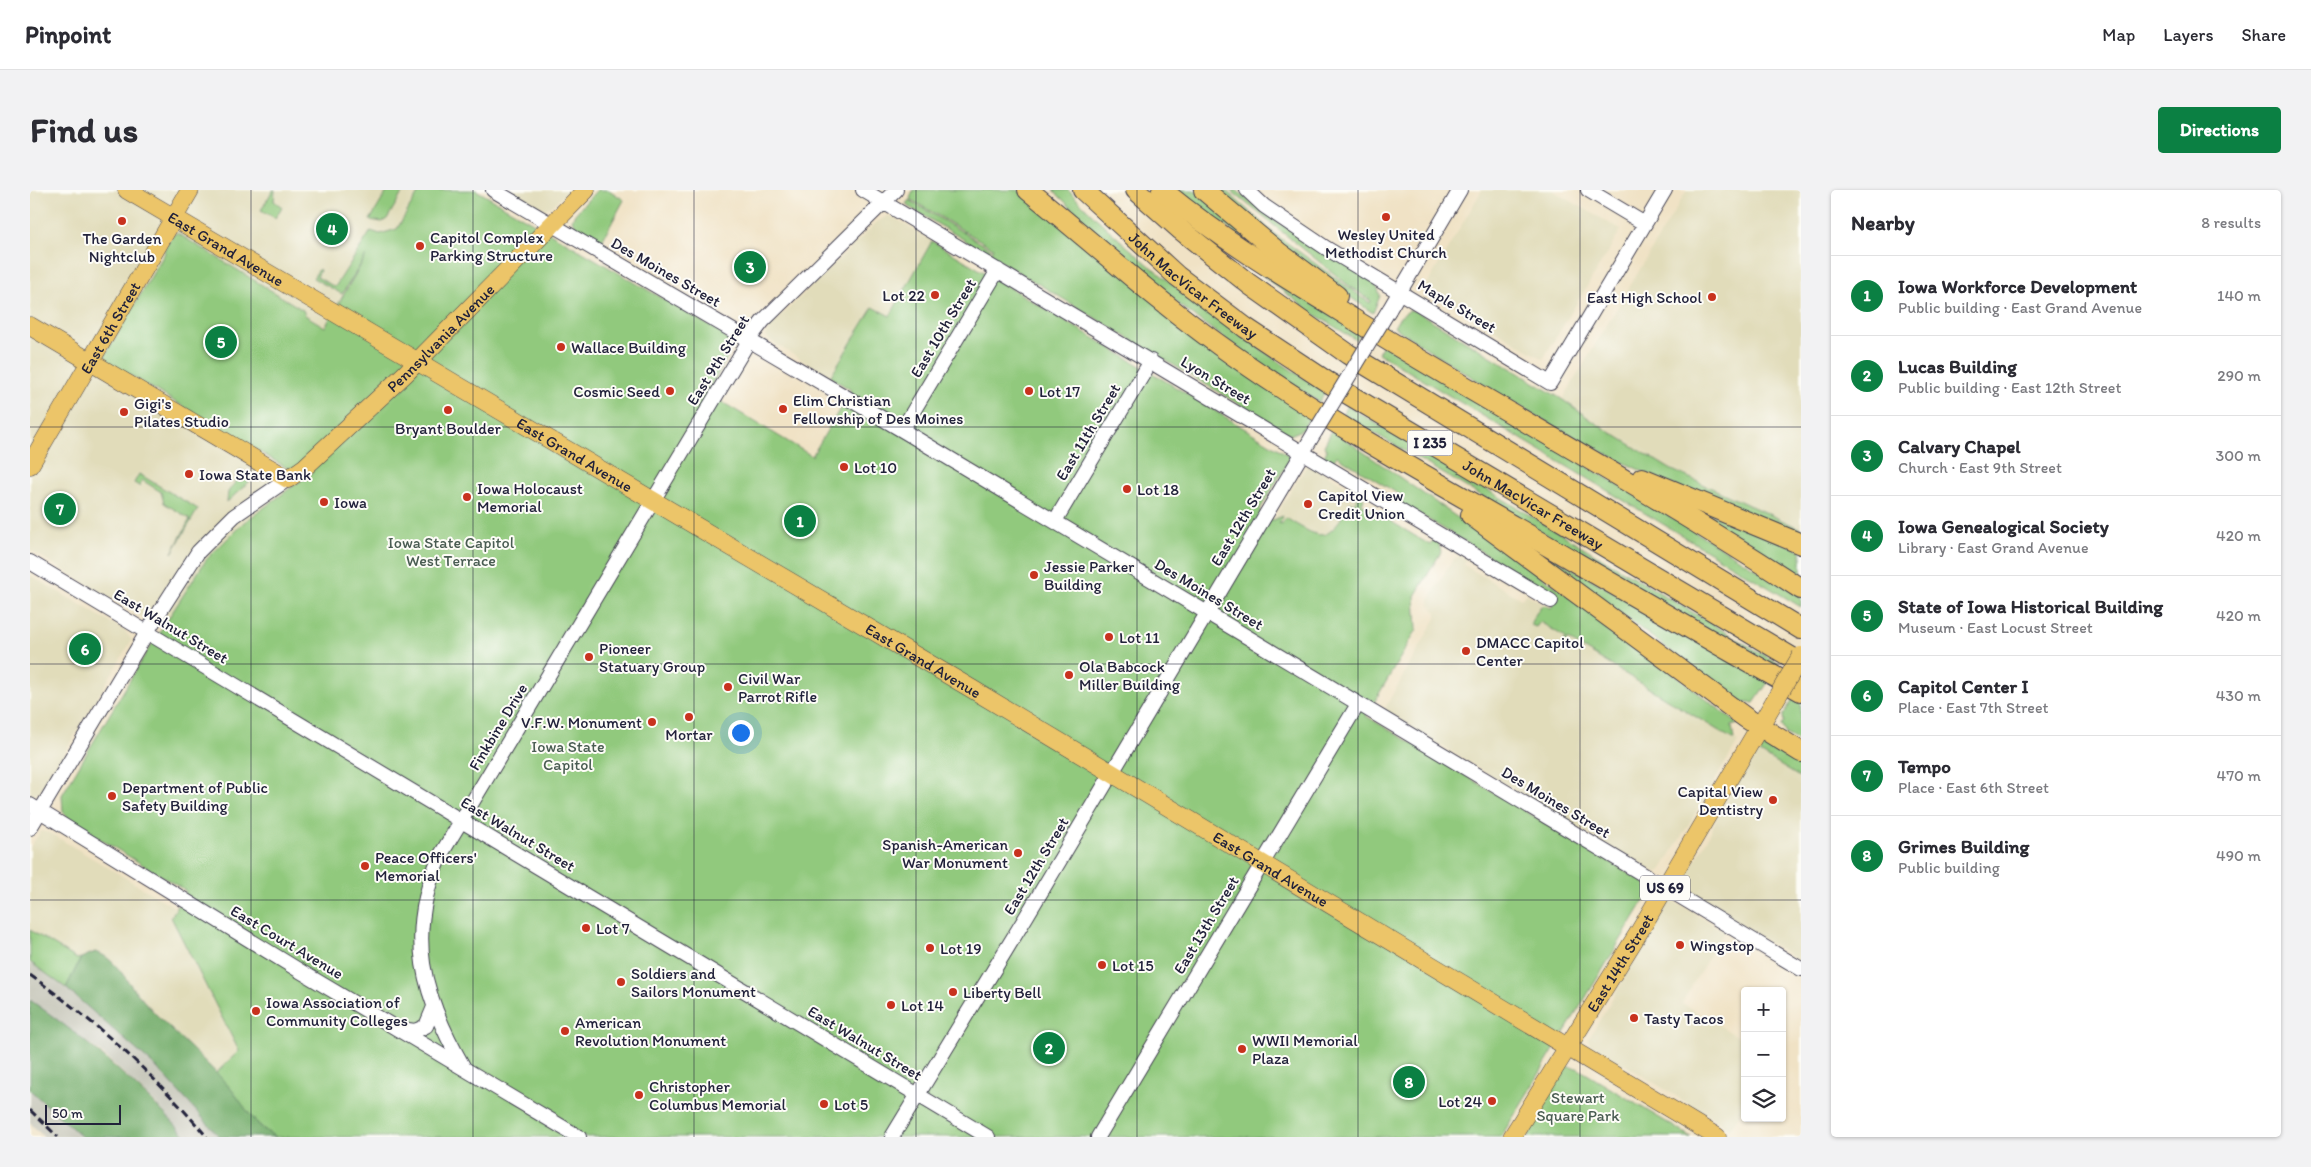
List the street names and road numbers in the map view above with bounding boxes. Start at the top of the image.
street label: East Grand Avenue [165,207,287,290]
street label: John MacVicar Freeway [1125,227,1262,343]
street label: Des Moines Street [608,233,724,311]
street label: East 10th Street [906,275,980,381]
street label: Maple Street [1414,275,1500,337]
street label: East 6th Street [76,278,144,377]
street label: Pennsylvania Avenue [383,279,498,396]
street label: East 9th Street [683,311,753,409]
street label: Lyon Street [1178,352,1254,408]
street label: East 11th Street [1052,380,1124,484]
street label: East Grand Avenue [513,413,636,496]
road number: I 235 [1408,430,1452,456]
street label: John MacVicar Freeway [1460,455,1608,554]
street label: East 12th Street [1206,465,1280,569]
street label: Des Moines Street [1151,554,1267,634]
street label: East Walnut Street [110,584,232,668]
street label: East Grand Avenue [862,619,985,702]
street label: Finkbine Drive [465,680,531,774]
street label: Des Moines Street [1498,762,1614,842]
street label: East Walnut Street [457,792,579,876]
street label: East 12th Street [999,814,1073,918]
street label: East Grand Avenue [1210,827,1332,911]
street label: East 13th Street [1169,873,1243,977]
road number: US 69 [1640,876,1690,900]
street label: East Court Avenue [227,901,347,983]
street label: East 14th Street [1582,910,1657,1015]
street label: East Walnut Street [804,1001,926,1085]

